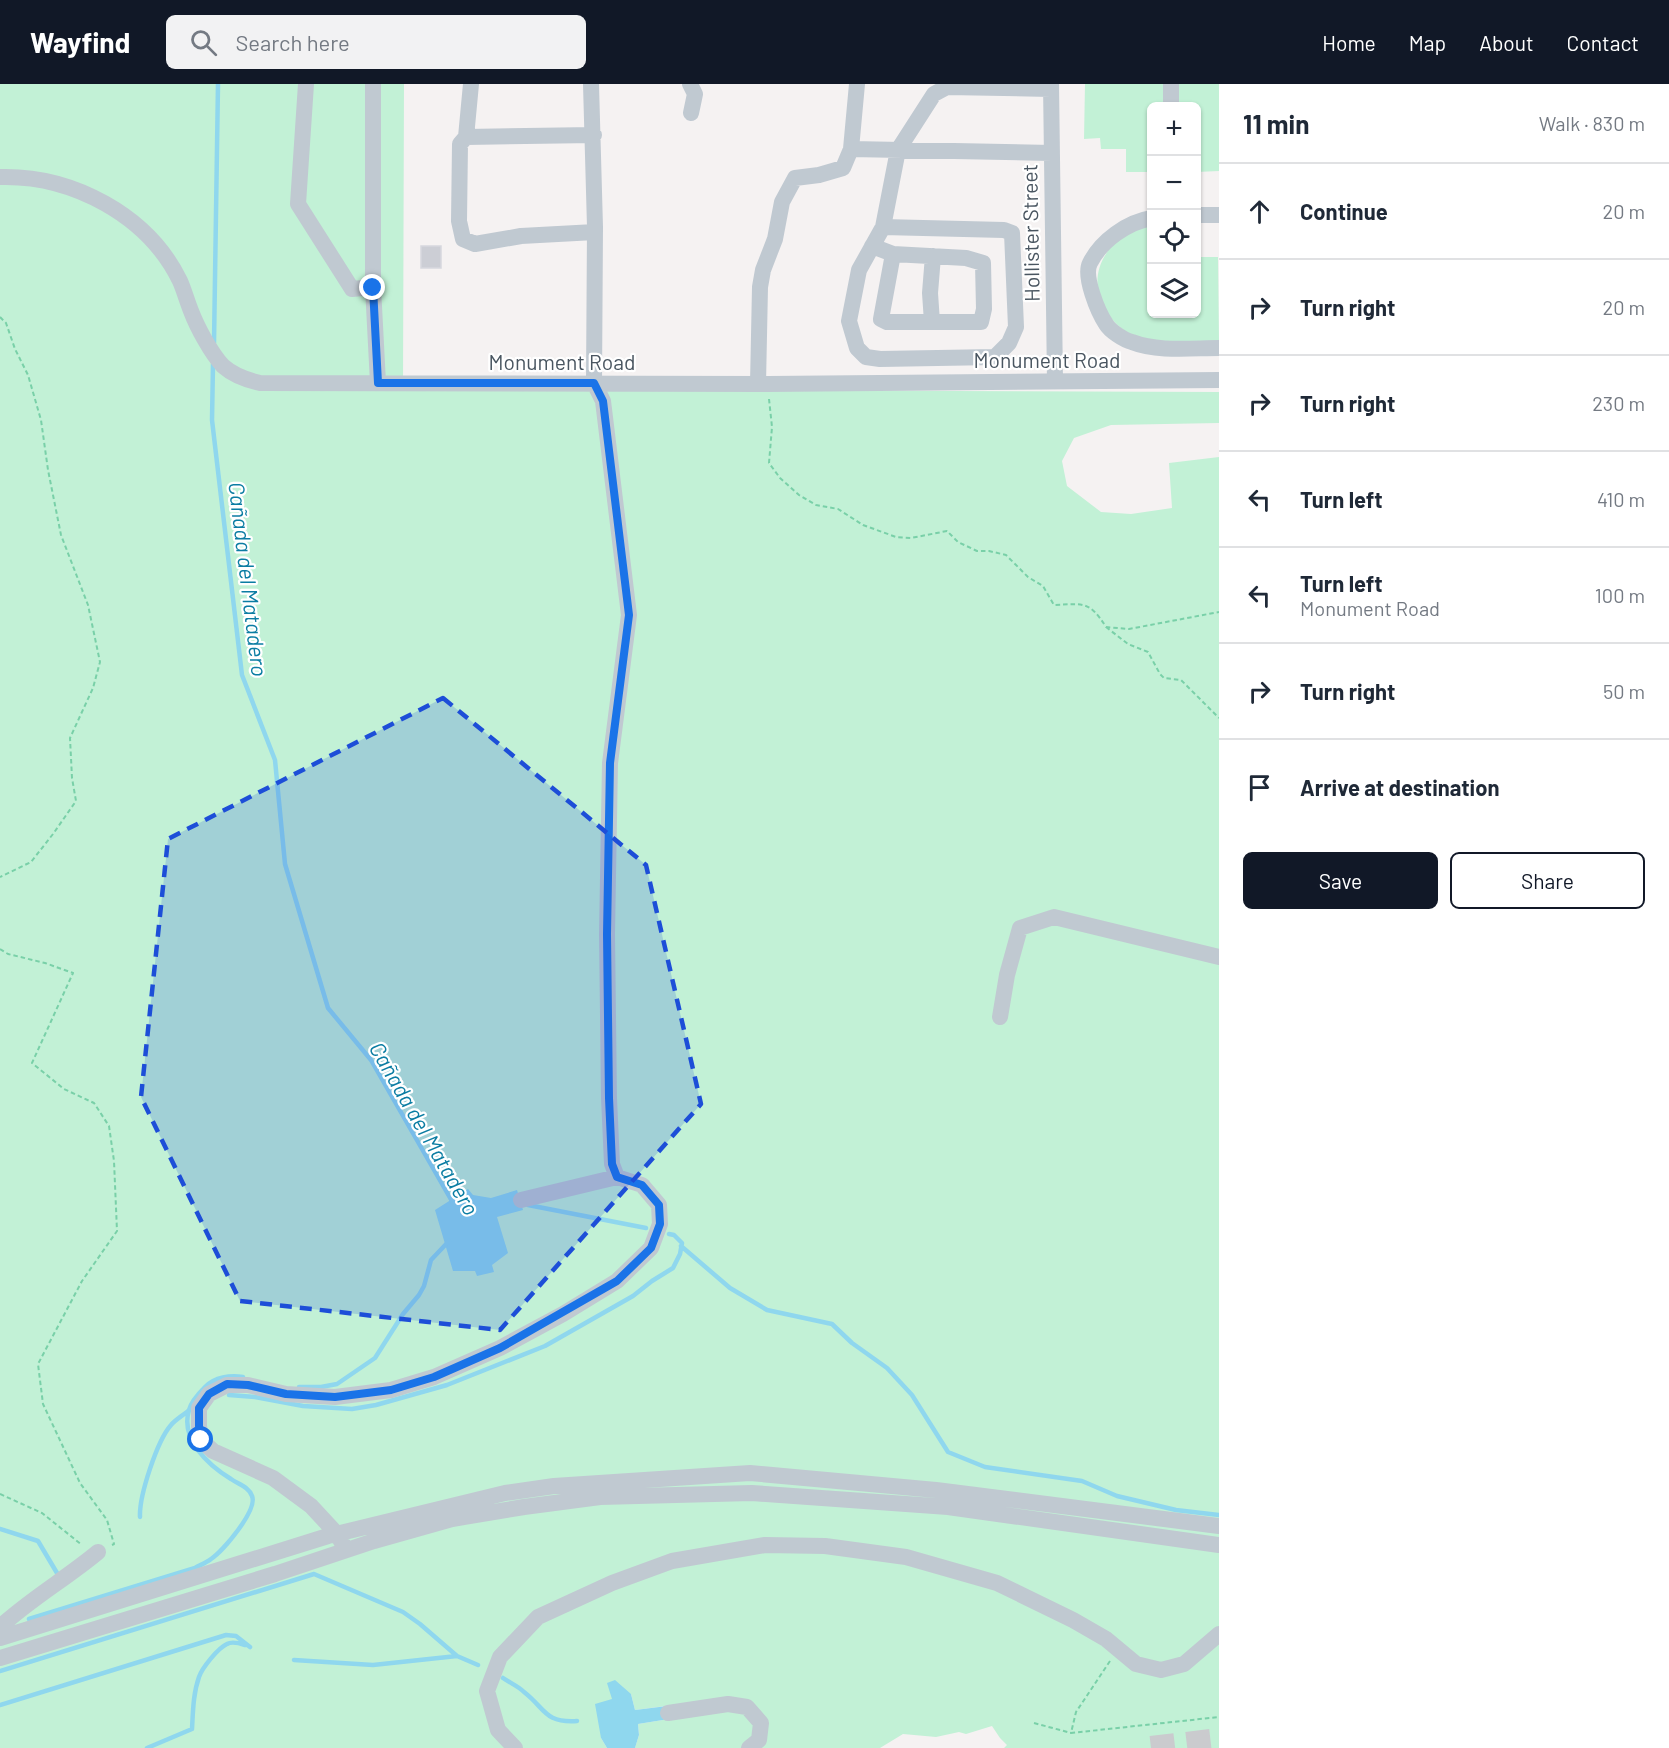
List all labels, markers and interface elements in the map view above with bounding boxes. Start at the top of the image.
search box [166,15,586,69]
text: Wayfind [30,25,130,59]
icon: search [187,26,220,59]
text: Search here [235,29,350,55]
text: Home [1322,30,1376,55]
text: Map [1409,30,1446,55]
text: About [1479,30,1534,55]
text: Contact [1567,30,1639,55]
map controls [1147,102,1201,318]
button: + [1147,102,1201,156]
text: 11 min [1243,108,1309,139]
text: Walk · 830 m [1539,111,1645,135]
button: − [1147,156,1201,210]
street label: Hollister Street [1016,164,1044,302]
icon: ahead [1243,195,1276,228]
text: Continue [1300,198,1388,224]
text: 20 m [1602,199,1645,223]
button: locate [1147,210,1201,264]
button: layers [1147,264,1201,318]
route end [359,274,385,300]
icon: right [1243,291,1276,324]
text: Turn right [1300,294,1395,320]
text: 20 m [1602,295,1645,319]
street label: Monument Road [973,347,1121,372]
street label: Monument Road [488,349,636,374]
icon: right [1243,387,1276,420]
text: Turn right [1300,390,1395,416]
text: 230 m [1592,391,1645,415]
water label: Cañada del Matadero [224,480,274,678]
icon: left [1243,483,1276,516]
text: Turn left [1300,486,1383,512]
text: 410 m [1597,487,1645,511]
text: Turn left [1300,570,1383,596]
icon: left [1243,579,1276,612]
text: 100 m [1595,583,1645,607]
text: Monument Road [1300,596,1440,620]
icon: right [1243,675,1276,708]
text: Turn right [1300,678,1395,704]
text: 50 m [1603,679,1645,703]
icon: arrive [1243,771,1276,804]
text: Arrive at destination [1300,774,1499,800]
button: Save [1243,852,1438,909]
button: Share [1450,852,1645,909]
water label: Cañada del Matadero [365,1037,485,1219]
route start [187,1426,213,1452]

